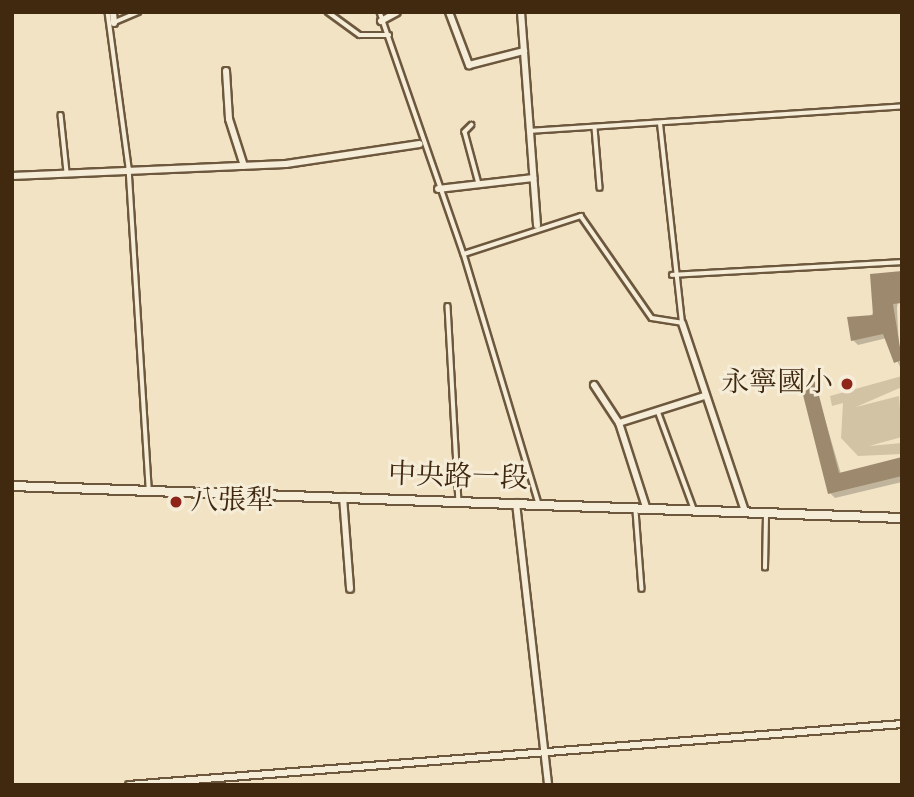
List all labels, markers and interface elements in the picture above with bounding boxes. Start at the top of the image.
place label: 永寧國小 [721,367,833,401]
marker: 永寧國小 [839,376,855,392]
street label: 中央路一段 [387,459,529,497]
place label: 八張犁 [190,485,274,519]
marker: 八張犁 [168,494,184,510]

